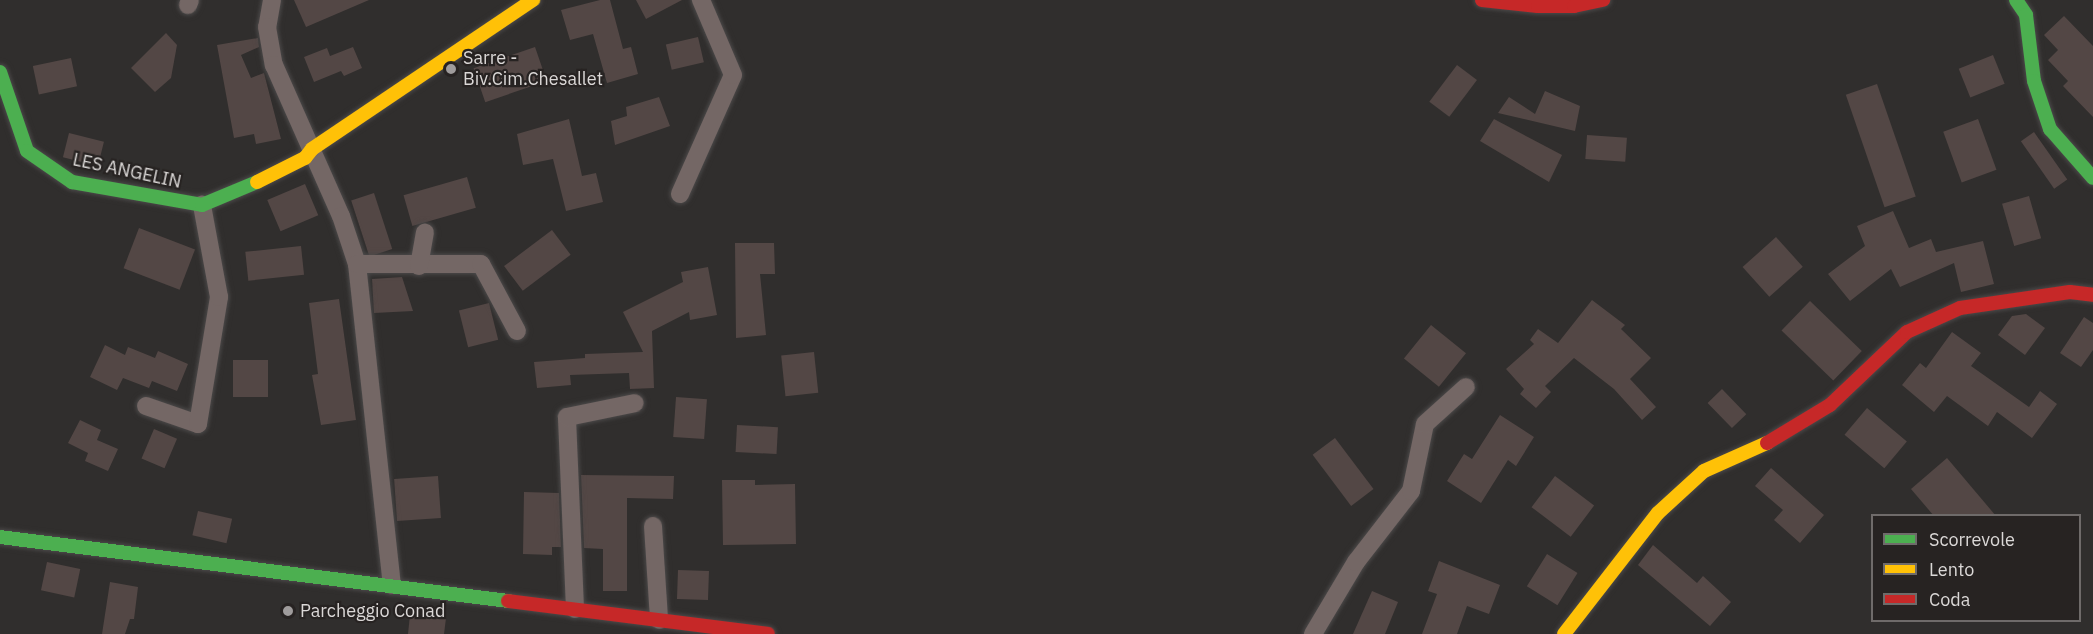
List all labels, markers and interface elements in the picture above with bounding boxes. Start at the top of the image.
place label: Sarre - Biv.Cim.Chesallet [463,48,603,90]
marker: Sarre - Biv.Cim.Chesallet [444,62,458,76]
street label: LES ANGELIN [71,149,183,193]
legend [1871,514,2081,622]
text: Scorrevole [1929,528,2015,551]
text: Lento [1929,558,1974,581]
text: Coda [1929,588,1970,611]
place label: Parcheggio Conad [300,600,445,622]
marker: Parcheggio Conad [281,604,295,618]

